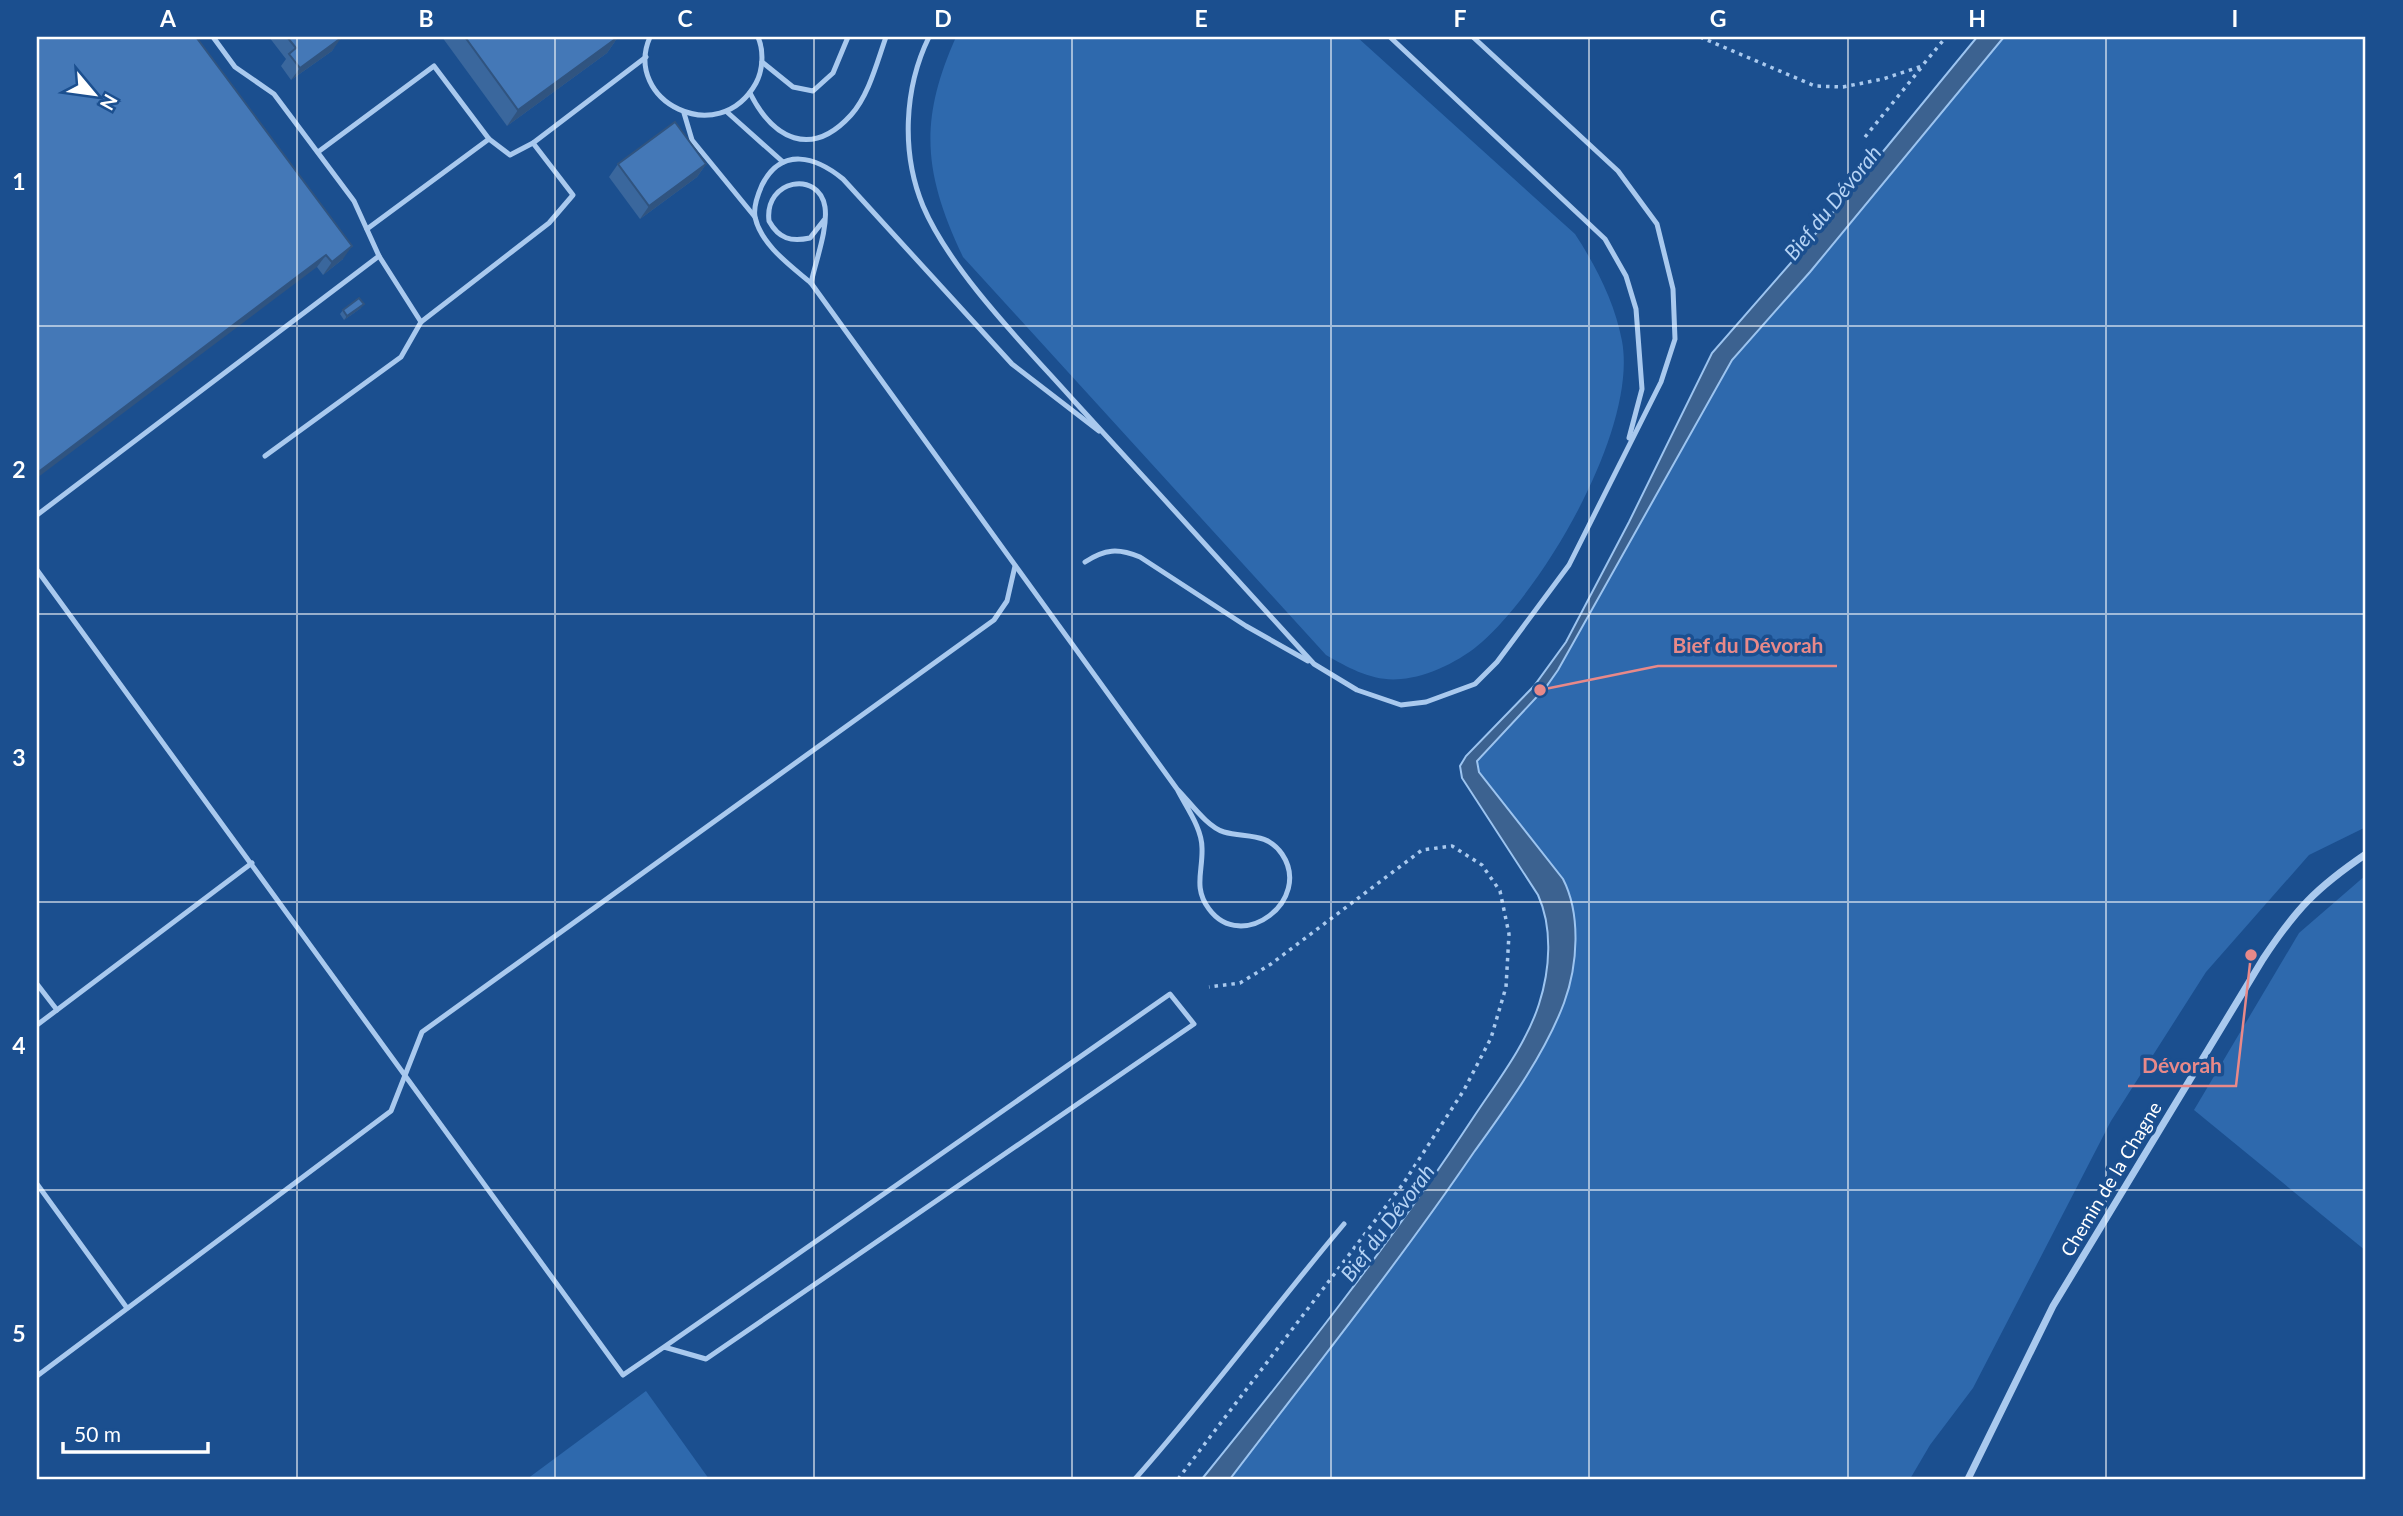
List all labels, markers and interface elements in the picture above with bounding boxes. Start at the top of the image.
text: A [159,4,177,32]
text: B [418,4,434,32]
text: C [677,4,693,32]
text: D [934,4,952,32]
text: E [1194,4,1208,32]
text: F [1453,4,1467,32]
text: G [1710,4,1726,32]
text: H [1968,4,1986,32]
text: I [2232,4,2238,32]
north arrow [60,60,130,130]
text: N [96,91,123,114]
water label: Bief du Dévorah [1778,140,1885,264]
text: 1 [12,167,26,195]
text: 2 [12,455,26,483]
callout: Bief du Dévorah [1658,624,1837,666]
text: Bief du Dévorah [1673,632,1823,657]
text: 3 [12,743,26,771]
text: 4 [12,1031,26,1059]
callout: Dévorah [2128,1044,2236,1086]
text: Dévorah [2142,1052,2222,1077]
street label: Chemin de la Chagne [2055,1097,2166,1260]
water label: Bief du Dévorah [1335,1159,1439,1285]
text: 5 [12,1319,26,1347]
scale bar [63,1411,208,1455]
text: 50 m [74,1421,121,1446]

